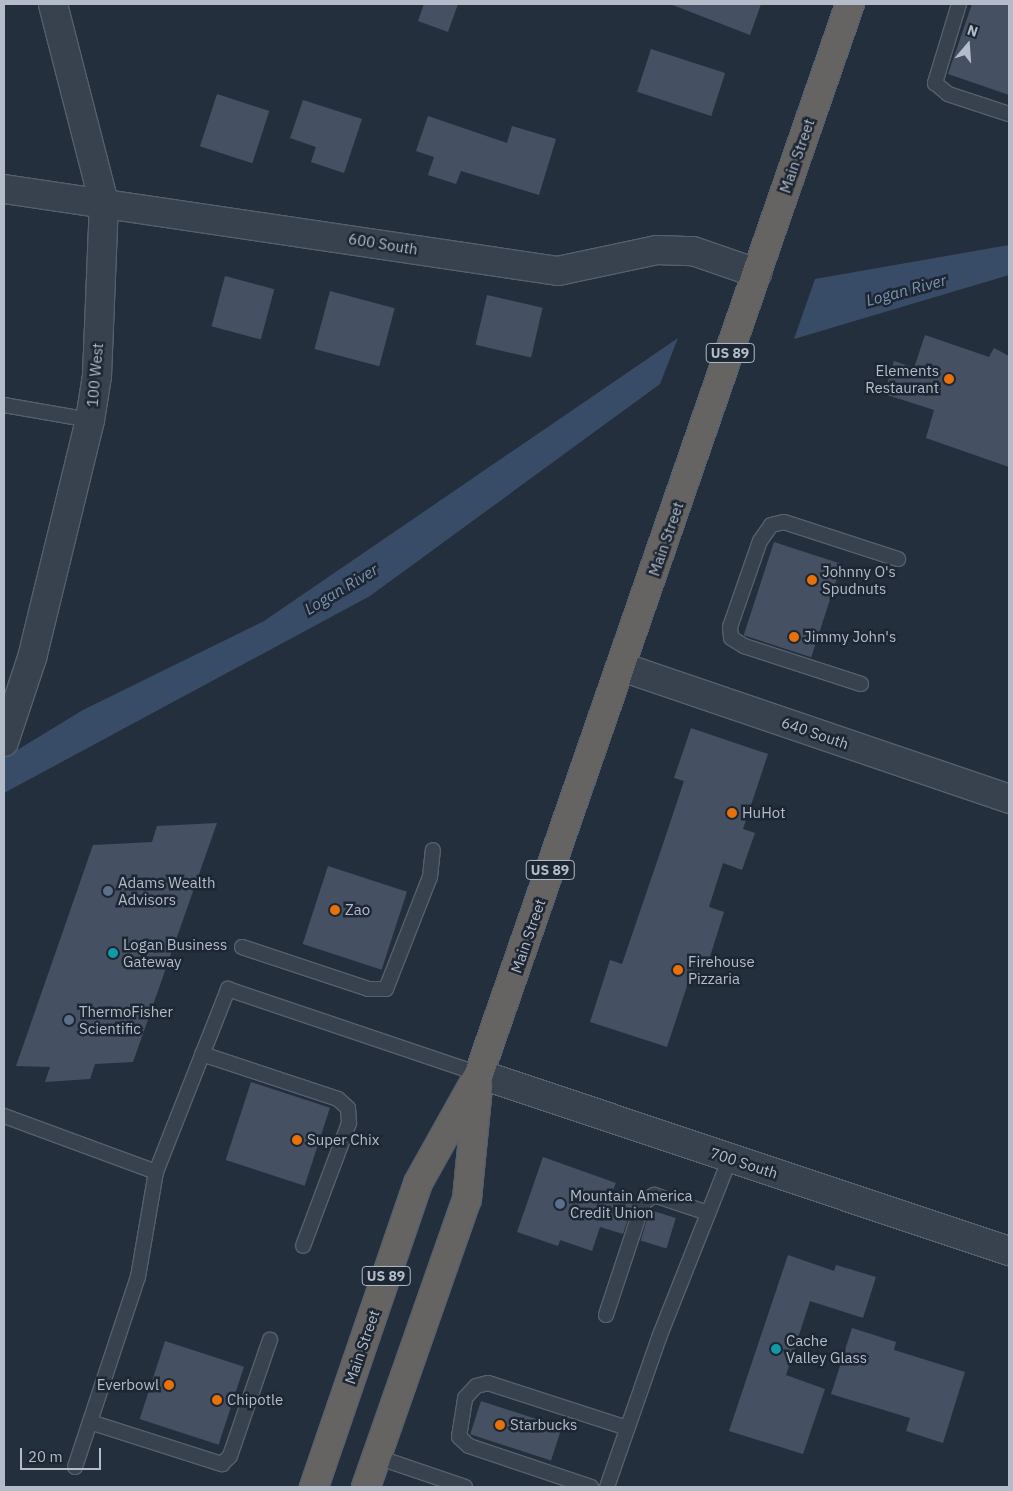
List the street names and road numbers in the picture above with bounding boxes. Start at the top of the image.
street label: Main Street [776,117,818,195]
street label: 600 South [347,230,419,258]
street label: 100 West [83,342,107,408]
road number: US 89 [705,342,755,364]
street label: Main Street [645,500,687,578]
street label: 640 South [779,713,851,753]
road number: US 89 [525,858,575,882]
street label: Main Street [507,897,549,975]
street label: 700 South [708,1144,780,1182]
road number: US 89 [361,1264,411,1288]
street label: Main Street [341,1308,383,1386]

